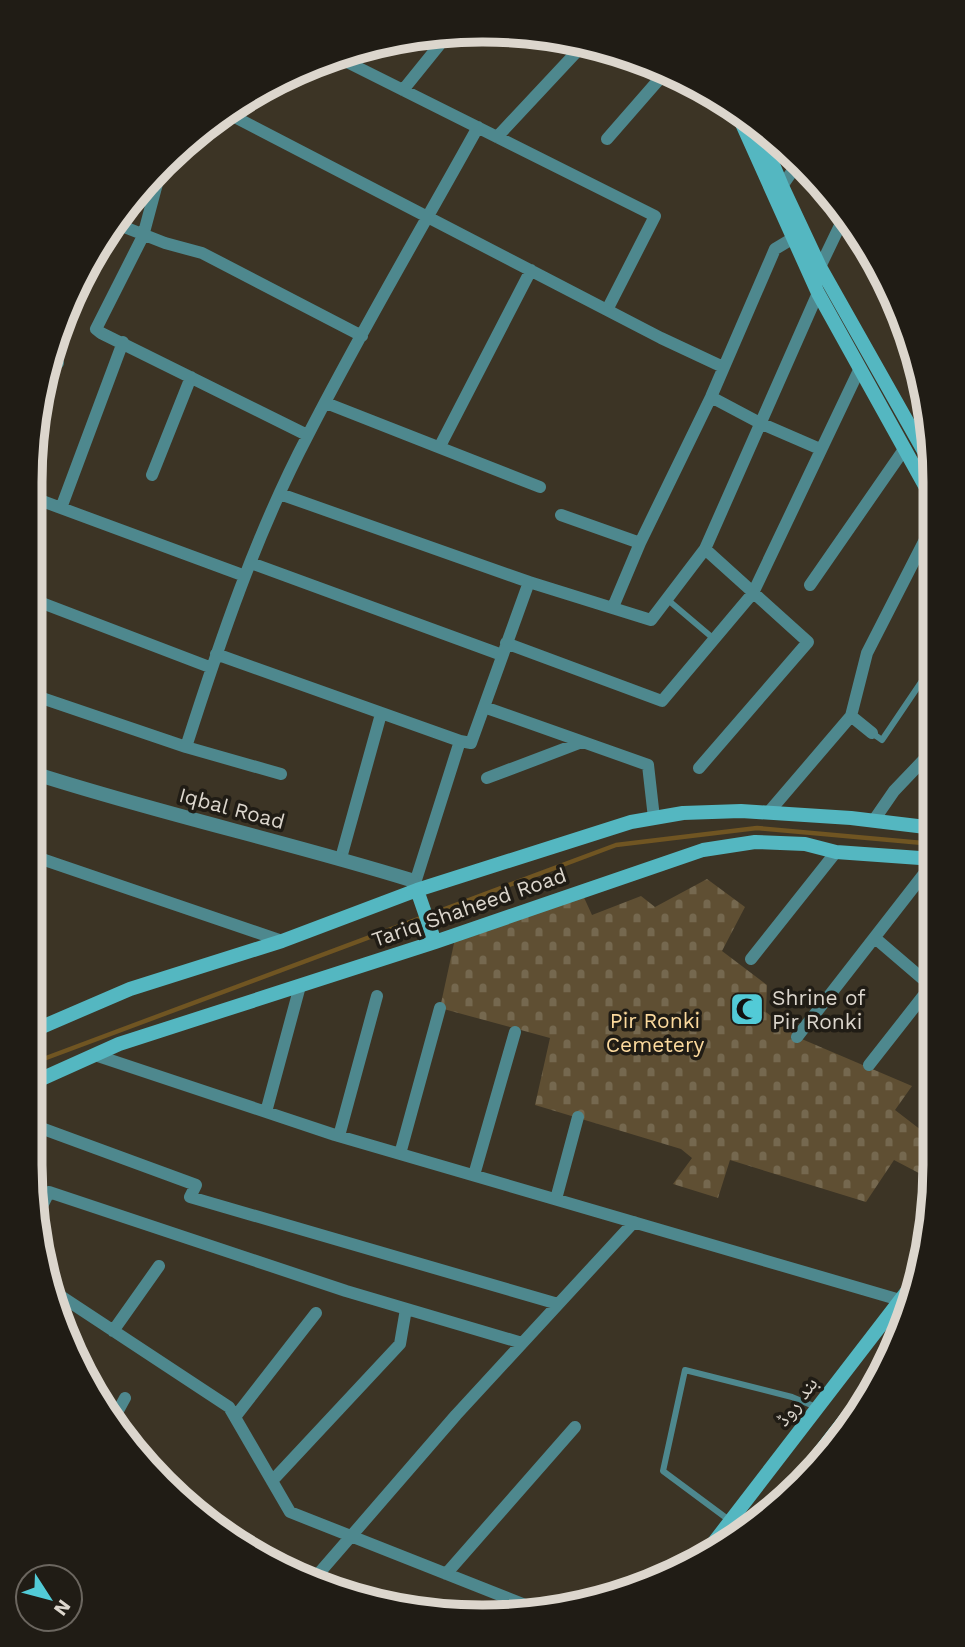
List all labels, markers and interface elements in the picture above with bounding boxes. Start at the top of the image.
street label: Iqbal Road [176,782,288,834]
street label: Tariq Shaheed Road [368,862,570,952]
place label: Shrine of Pir Ronki [772,985,866,1034]
mosque icon: Shrine of Pir Ronki [728,990,766,1028]
park label: Pir Ronki Cemetery [606,1008,704,1057]
street label: بند روڈ [769,1371,823,1431]
north arrow [14,1563,84,1633]
text: N [49,1595,76,1620]

